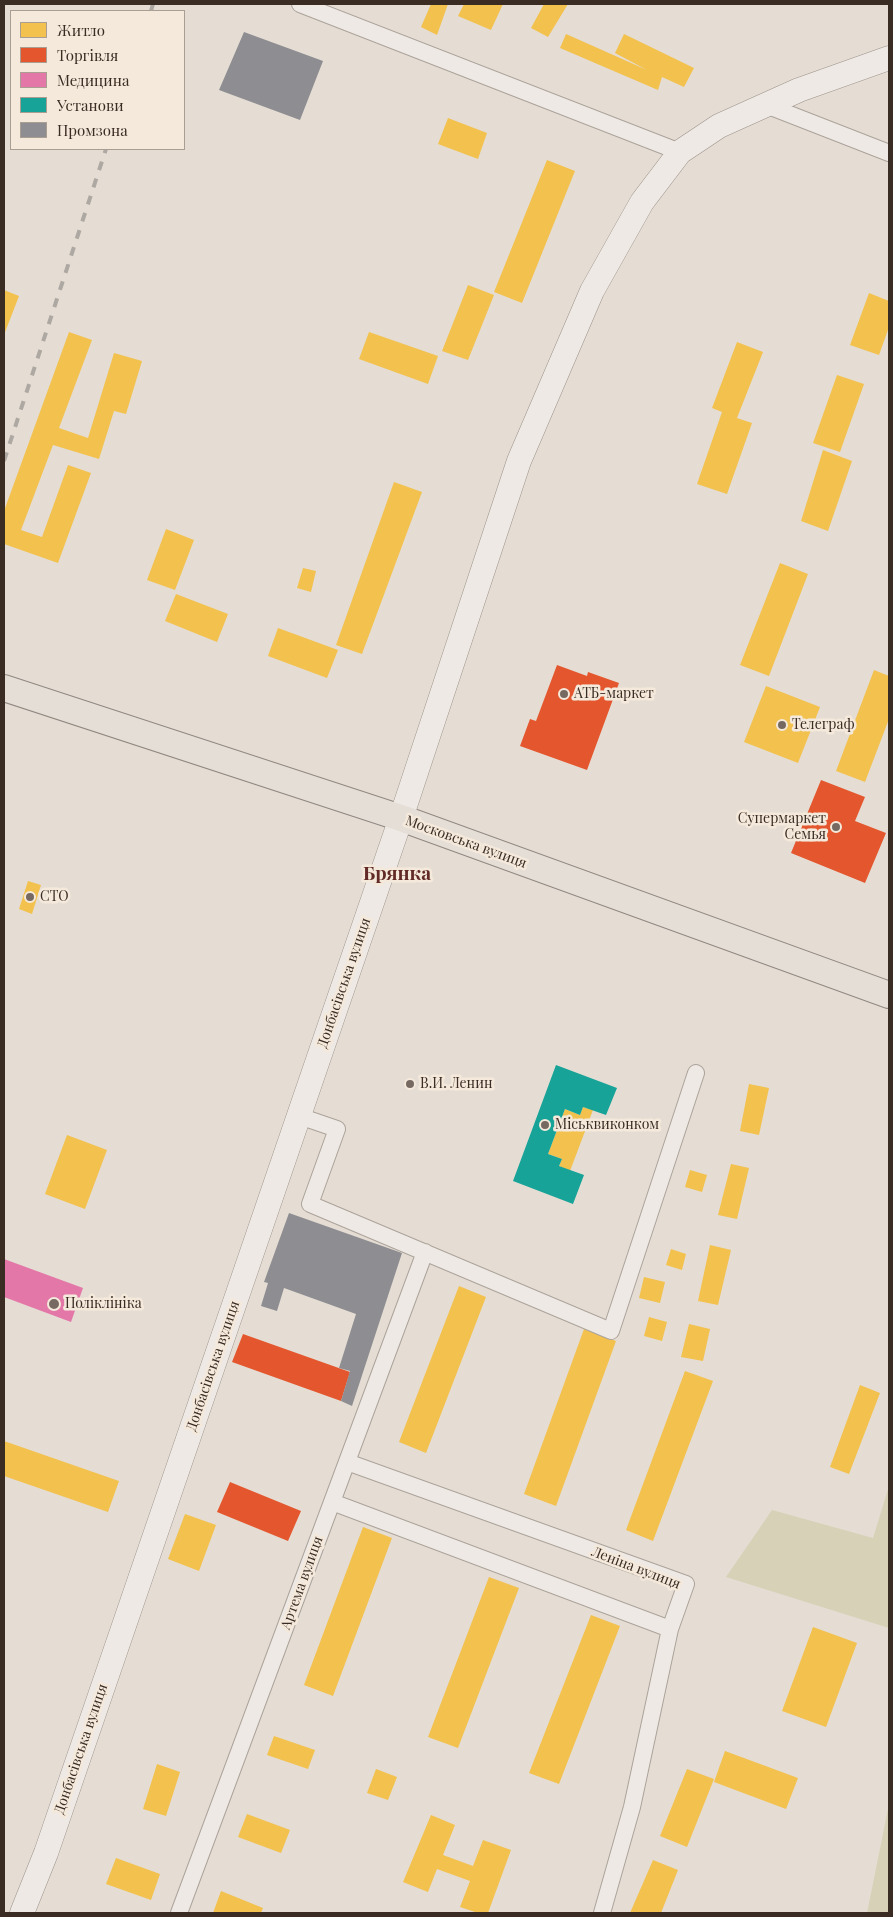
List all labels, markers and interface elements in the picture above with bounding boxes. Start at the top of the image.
legend [10,10,185,150]
text: Житло [57,20,105,40]
text: Торгівля [57,45,118,65]
text: Медицина [57,70,129,90]
text: Установи [57,95,124,115]
text: Промзона [57,120,128,140]
place label: АТБ-маркет [574,686,654,702]
marker: АТБ-маркет [558,688,570,700]
place label: Телеграф [792,717,855,733]
marker: Телеграф [776,719,788,731]
place label: Супермаркет Семья [738,811,826,844]
street label: Московська вулиця [403,812,529,872]
marker: Супермаркет Семья [830,821,842,833]
district label: Брянка [363,863,431,885]
place label: СТО [40,889,69,905]
marker: СТО [24,891,36,903]
street label: Донбасівська вулиця [314,916,374,1050]
place label: В.И. Ленин [420,1076,492,1092]
marker: В.И. Ленин [404,1078,416,1090]
place label: Міськвиконком [555,1117,659,1133]
marker: Міськвиконком [539,1119,551,1131]
place label: Поліклініка [65,1296,142,1312]
marker: Поліклініка [47,1297,61,1311]
street label: Донбасівська вулиця [183,1299,243,1433]
street label: Артема вулиця [277,1534,327,1632]
street label: Леніна вулиця [589,1543,683,1593]
street label: Донбасівська вулиця [51,1682,111,1816]

